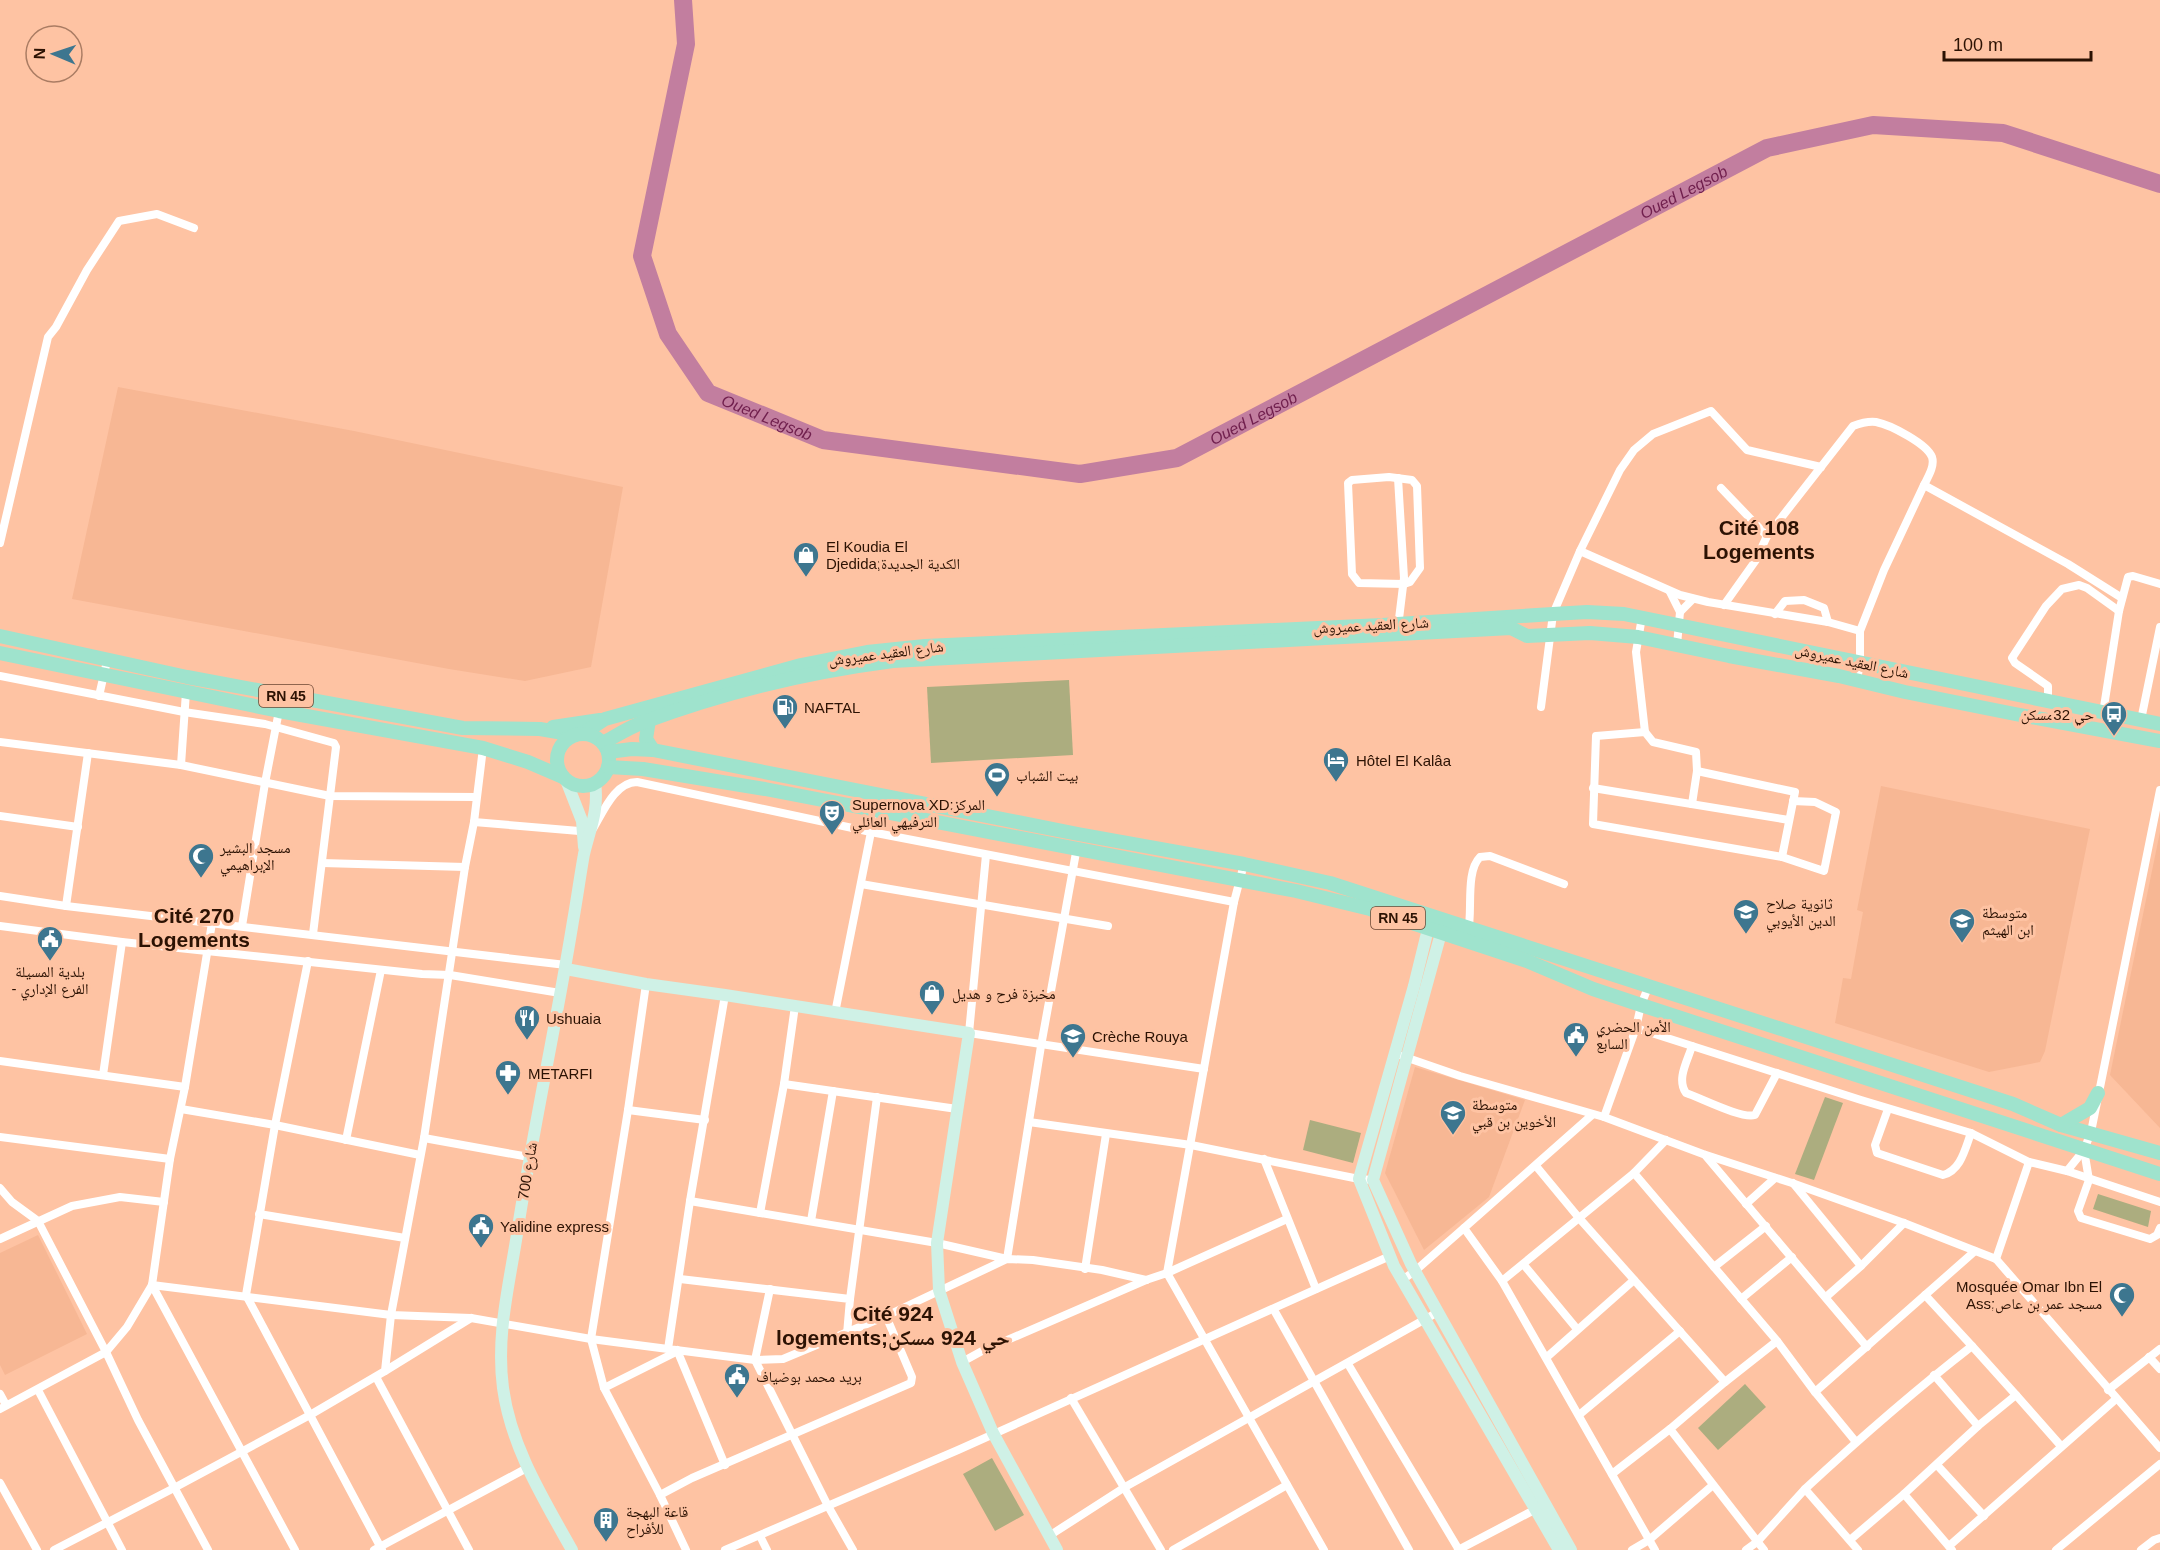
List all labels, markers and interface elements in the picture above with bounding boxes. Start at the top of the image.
north arrow [24,24,84,84]
scale bar [1944,24,2091,62]
text: 100 m [1953,35,2003,55]
text: N [31,47,48,60]
water label: Oued Legsob [1637,162,1730,222]
water label: Oued Legsob [1207,388,1300,448]
water label: Oued Legsob [719,391,815,443]
district label: Cité 108 Logements [1703,516,1815,563]
place label: El Koudia El Djedida;الكدية الجديدة [826,538,960,572]
shop icon: El Koudia El Djedida;الكدية الجديدة [791,540,821,578]
street label: شارع العقيد عميروش [1313,613,1429,639]
street label: شارع العقيد عميروش [828,638,945,670]
street label: شارع العقيد عميروش [1793,641,1910,683]
road number: RN 45 [259,685,313,707]
fuel station icon: NAFTAL [770,692,800,730]
place label: NAFTAL [804,699,860,716]
bus stop icon: حي 32مسكن [2099,699,2129,737]
place label: حي 32مسكن [2021,706,2094,726]
hotel icon: Hôtel El Kalâa [1321,745,1351,783]
place label: Hôtel El Kalâa [1356,752,1452,769]
sports icon: بيت الشباب [982,760,1012,798]
place label: بيت الشباب [1016,767,1078,784]
place label: Supernova XD;المركز الترفيهي العائلي [852,796,985,833]
theatre icon: Supernova XD;المركز الترفيهي العائلي [817,798,847,836]
place label: مسجد البشير الإبراهيمي [219,839,291,876]
mosque icon: مسجد البشير الإبراهيمي [186,841,216,879]
place label: ثانوية صلاح الدين الأيوبي [1766,895,1836,932]
school or university icon: ثانوية صلاح الدين الأيوبي [1731,897,1761,935]
district label: Cité 270 Logements [138,904,250,951]
place label: متوسطة ابن الهيثم [1982,904,2034,940]
school or university icon: متوسطة ابن الهيثم [1947,906,1977,944]
road number: RN 45 [1371,907,1425,929]
public building icon: بلدية المسيلة - الفرع الإداري [35,924,65,962]
place label: بلدية المسيلة - الفرع الإداري [11,963,89,1000]
shop icon: مخبزة فرح و هديل [917,978,947,1016]
place label: مخبزة فرح و هديل [952,985,1056,1004]
restaurant icon: Ushuaia [512,1003,542,1041]
place label: Ushuaia [546,1010,602,1027]
place label: الأمن الحضري السابع [1596,1018,1671,1054]
public building icon: الأمن الحضري السابع [1561,1020,1591,1058]
school or university icon: Crèche Rouya [1058,1021,1088,1059]
place label: Crèche Rouya [1092,1028,1189,1045]
pharmacy icon: METARFI [493,1058,523,1096]
place label: METARFI [528,1065,593,1082]
place label: متوسطة الأخوين بن قبي [1472,1096,1556,1133]
school or university icon: متوسطة الأخوين بن قبي [1438,1098,1468,1136]
street label: شارع 700 [514,1141,542,1201]
public building icon: Yalidine express [466,1211,496,1249]
place label: Yalidine express [500,1218,609,1235]
place label: Mosquée Omar Ibn El Ass;مسجد عمر بن عاص [1956,1278,2102,1314]
mosque icon: Mosquée Omar Ibn El Ass;مسجد عمر بن عاص [2107,1280,2137,1318]
district label: Cité 924 logements;حي 924 مسكن [776,1302,1010,1354]
public building icon: بريد محمد بوضياف [722,1361,752,1399]
place label: بريد محمد بوضياف [756,1368,862,1386]
place label: قاعة البهجة للأفراح [626,1503,688,1539]
building icon: قاعة البهجة للأفراح [591,1505,621,1543]

